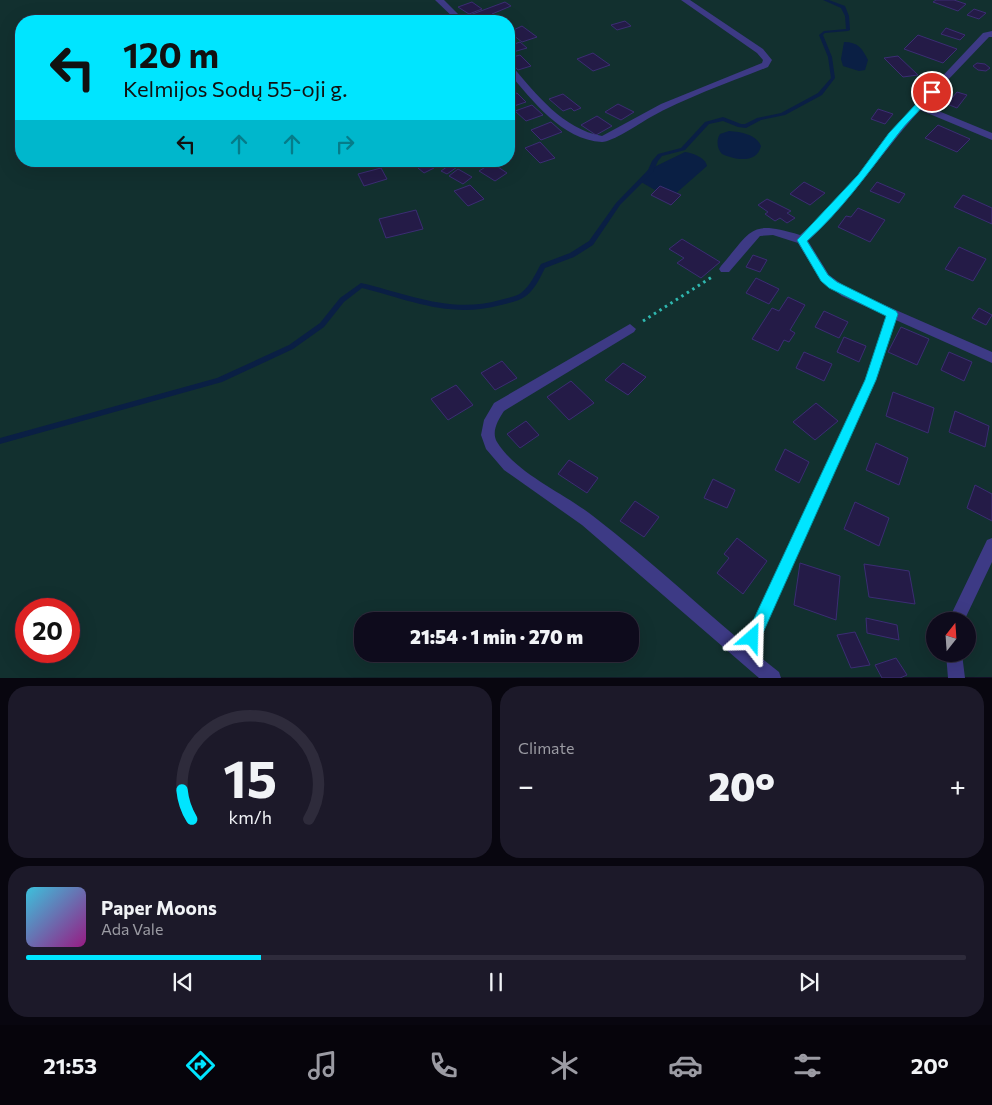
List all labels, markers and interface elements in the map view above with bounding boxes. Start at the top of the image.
text: 120 m [123,32,219,75]
icon: left [40,35,105,100]
pin [911,71,953,113]
text: Kelmijos Sodų 55-oji g. [123,75,347,102]
icon: arrive [918,78,946,106]
icon: left [172,130,200,158]
icon: ahead [225,130,253,158]
icon: ahead [278,130,306,158]
icon: right [331,130,359,158]
speed limit sign: 20 [15,598,80,663]
position arrow [725,611,777,663]
north arrow [926,612,976,662]
map controls [926,612,976,662]
text: 21:54 · 1 min · 270 m [410,625,583,648]
text: Climate [518,738,574,757]
text: 15 [223,745,277,809]
text: 20° [708,762,775,809]
text: − [518,768,534,802]
text: + [950,768,966,802]
text: km/h [228,806,272,828]
text: Paper Moons [101,896,217,919]
text: Ada Vale [101,919,163,938]
icon: previous [169,968,197,996]
icon: pause [482,968,510,996]
icon: next [795,968,823,996]
icon: directions [183,1048,218,1083]
icon: music [305,1048,340,1083]
icon: phone [426,1048,461,1083]
icon: climate [547,1048,582,1083]
icon: car [668,1048,703,1083]
icon: filters [790,1048,825,1083]
text: 21:53 [43,1052,97,1079]
text: 20° [911,1052,949,1079]

